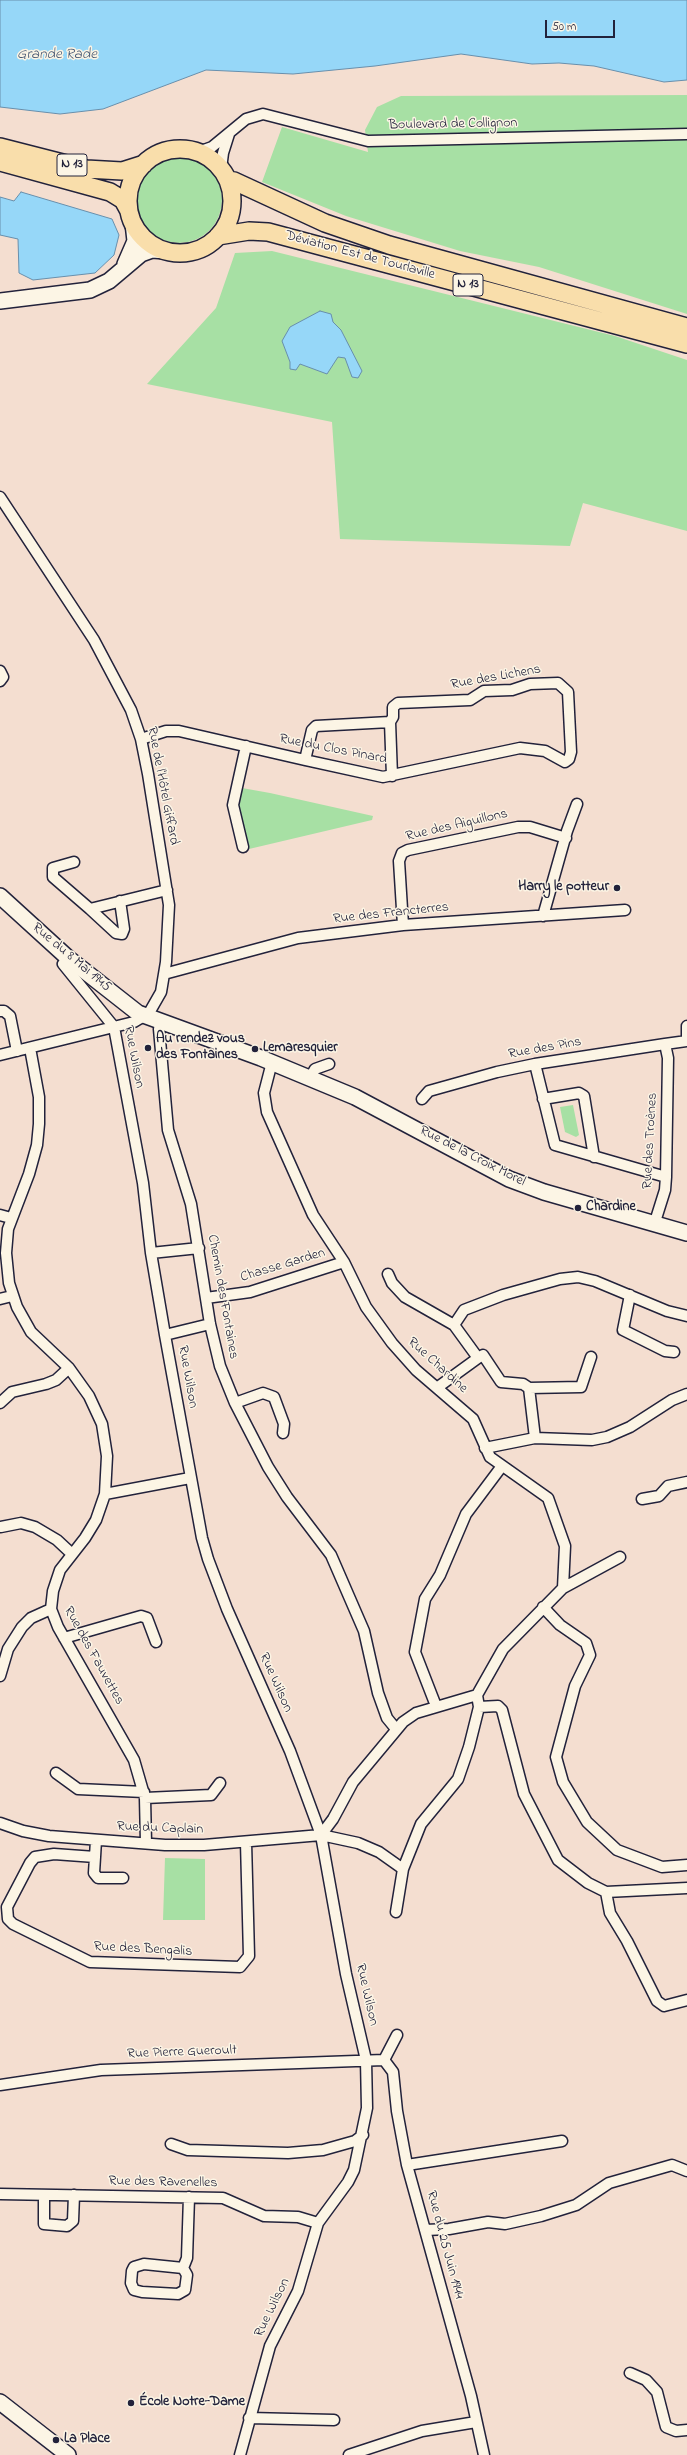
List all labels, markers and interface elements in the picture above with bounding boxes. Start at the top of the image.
scale bar [547,12,617,38]
text: 50 m [552,18,576,36]
water label: Grande Rade [17,47,97,65]
street label: Boulevard de Collignon [388,115,518,135]
road number: N 13 [57,154,87,176]
street label: Déviation Est de Tourlaville [283,228,437,284]
road number: N 13 [453,274,483,296]
street label: Rue des Lichens [450,662,542,694]
street label: Rue de l'Hôtel Giffard [142,725,182,847]
street label: Rue du Clos Pinard [278,731,388,769]
street label: Rue des Aiguillons [404,806,510,846]
place label: Harry le potteur [518,880,609,896]
marker: Harry le potteur [612,883,622,893]
street label: Rue des Francterres [332,900,450,928]
street label: Rue du 8 Mai 1945 [28,920,114,996]
street label: Rue Wilson [119,1024,147,1090]
place label: Au rendez vous des Fontaines [156,1032,245,1064]
street label: Rue des Pins [507,1034,583,1064]
place label: Lemaresquier [263,1041,338,1057]
marker: Au rendez vous des Fontaines [143,1043,153,1053]
marker: Lemaresquier [250,1044,260,1054]
street label: Rue des Troènes [640,1092,662,1190]
street label: Rue de la Croix Morel [416,1123,528,1191]
place label: Chardine [586,1200,636,1216]
marker: Chardine [573,1203,583,1213]
street label: Chemin des Fontaines [203,1233,241,1361]
street label: Chasse Garden [239,1245,327,1287]
street label: Rue Chardine [403,1335,471,1397]
street label: Rue Wilson [173,1344,201,1410]
street label: Rue des Fauvettes [59,1604,127,1708]
street label: Rue Wilson [254,1651,296,1715]
street label: Rue du Caplain [116,1819,204,1839]
street label: Rue des Bengalis [93,1939,193,1961]
street label: Rue Wilson [351,1962,381,2028]
street label: Rue Pierre Gueroult [127,2043,237,2063]
street label: Rue des Ravenelles [108,2174,218,2192]
street label: Rue du 25 Juin 1944 [421,2189,467,2301]
street label: Rue Wilson [252,2276,294,2340]
place label: École Notre-Dame [139,2395,245,2411]
marker: École Notre-Dame [126,2398,136,2408]
place label: La Place [64,2432,110,2448]
marker: La Place [51,2435,61,2445]

